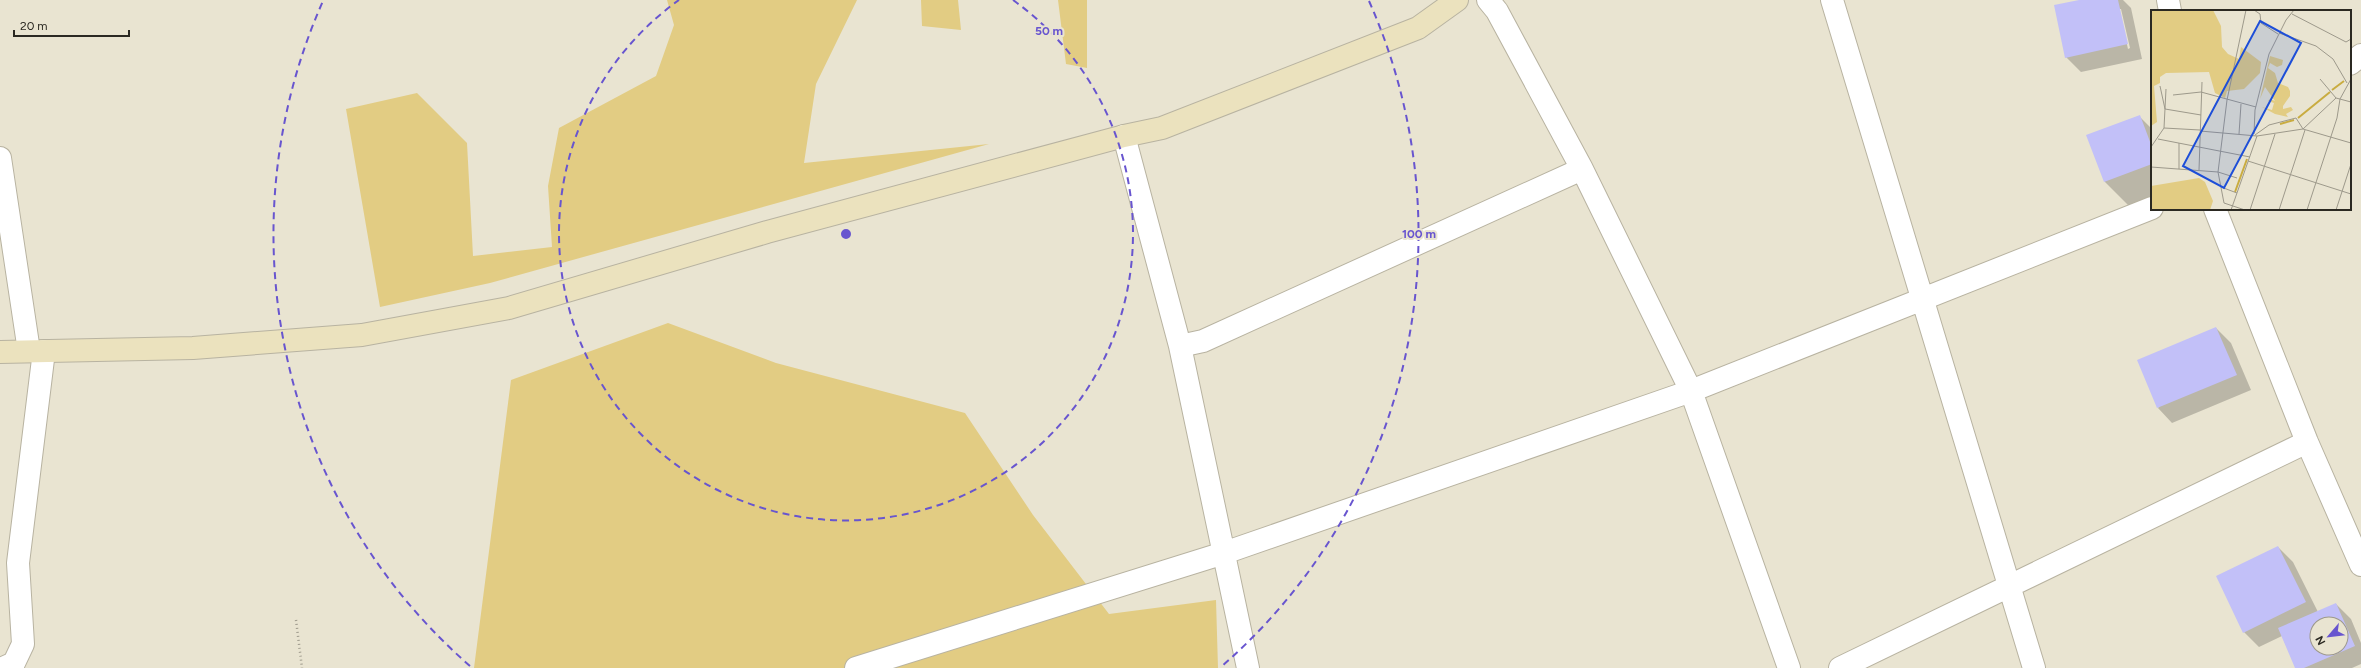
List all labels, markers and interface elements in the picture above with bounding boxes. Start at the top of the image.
inset map [2151,10,2351,210]
scale bar [14,12,129,38]
text: 20 m [20,19,48,33]
text: 50 m [1035,24,1063,38]
centre of rings [839,227,853,241]
text: 100 m [1402,227,1436,241]
north arrow [2309,616,2349,656]
text: N [2313,634,2328,647]

